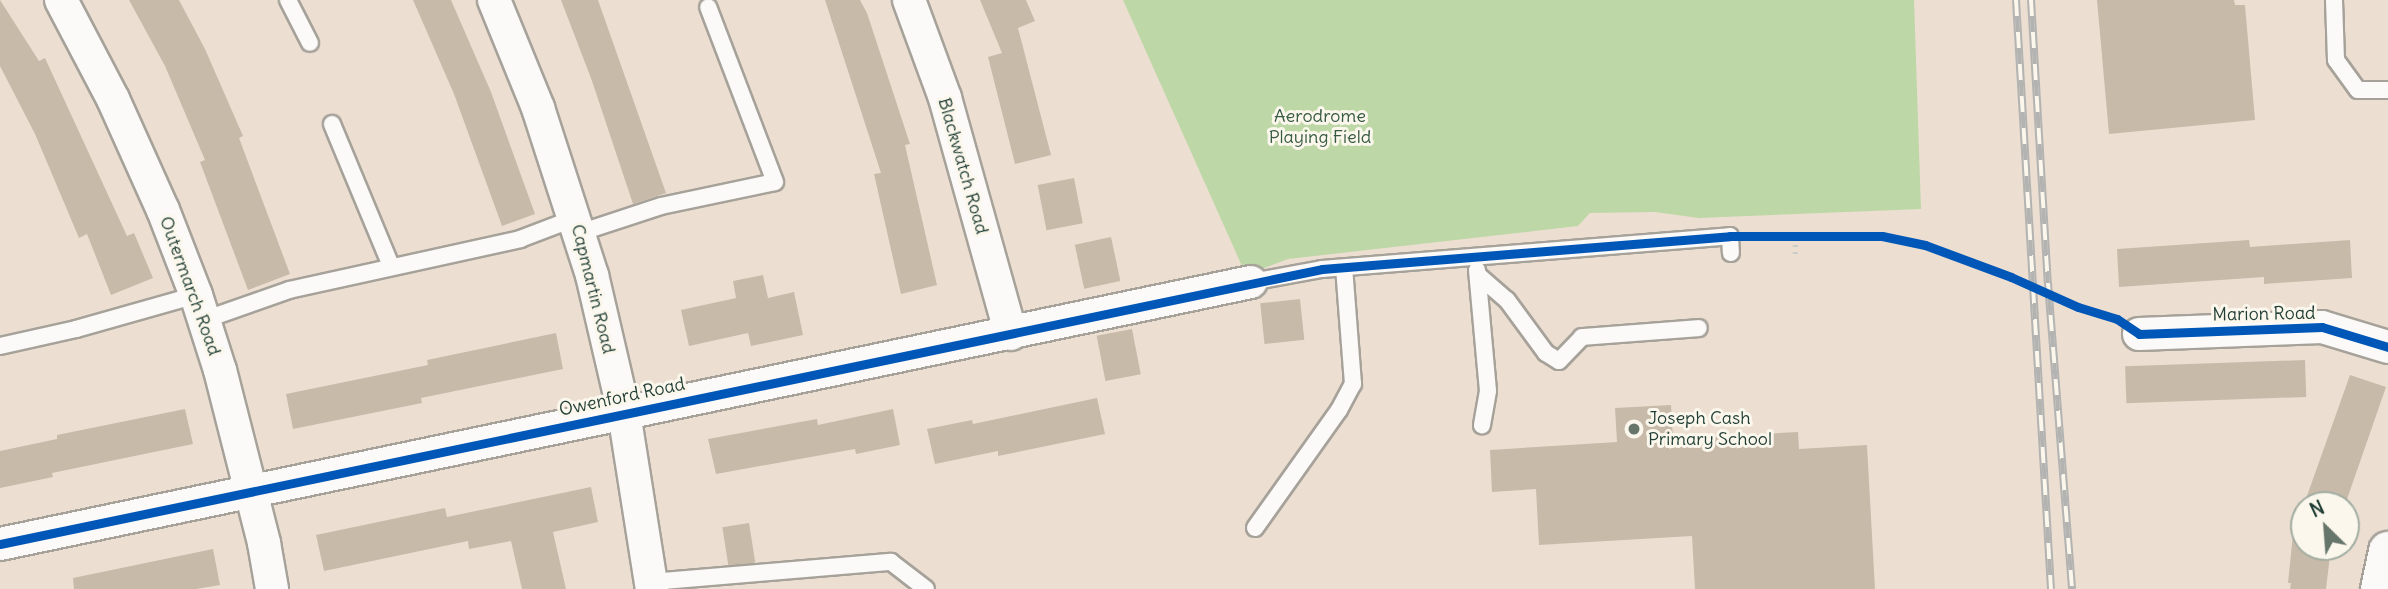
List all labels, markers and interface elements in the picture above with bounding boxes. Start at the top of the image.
street label: Blackwatch Road [933,95,993,237]
park label: Aerodrome Playing Field [1269,106,1371,148]
street label: Outermarch Road [155,213,225,359]
street label: Capmartin Road [566,222,620,356]
street label: Marion Road [2212,302,2316,326]
street label: Owenford Road [557,373,687,421]
place label: Joseph Cash Primary School [1648,408,1772,450]
marker: Joseph Cash Primary School [1626,421,1642,437]
north arrow [2290,491,2360,561]
text: N [2306,495,2328,522]

